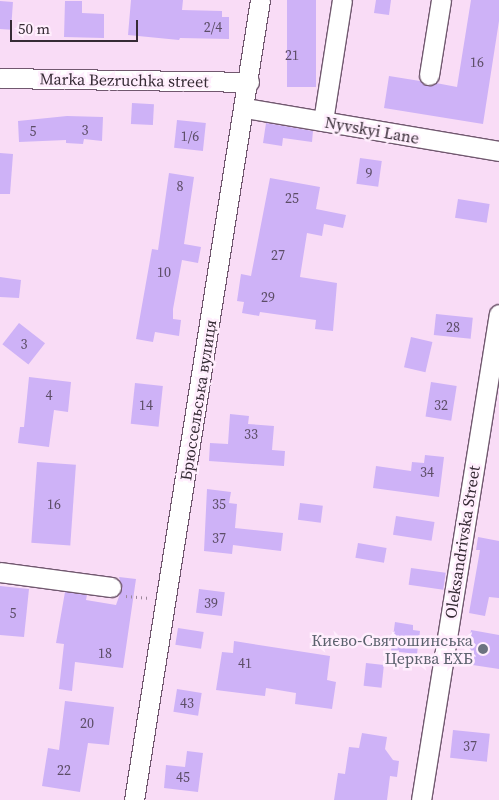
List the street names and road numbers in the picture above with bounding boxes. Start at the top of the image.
street label: Marka Bezruchka street [39,69,209,91]
street label: Nyvskyi Lane [323,112,421,148]
street label: Брюссельська вулиця [176,318,220,482]
street label: Oleksandrivska Street [440,464,484,620]

